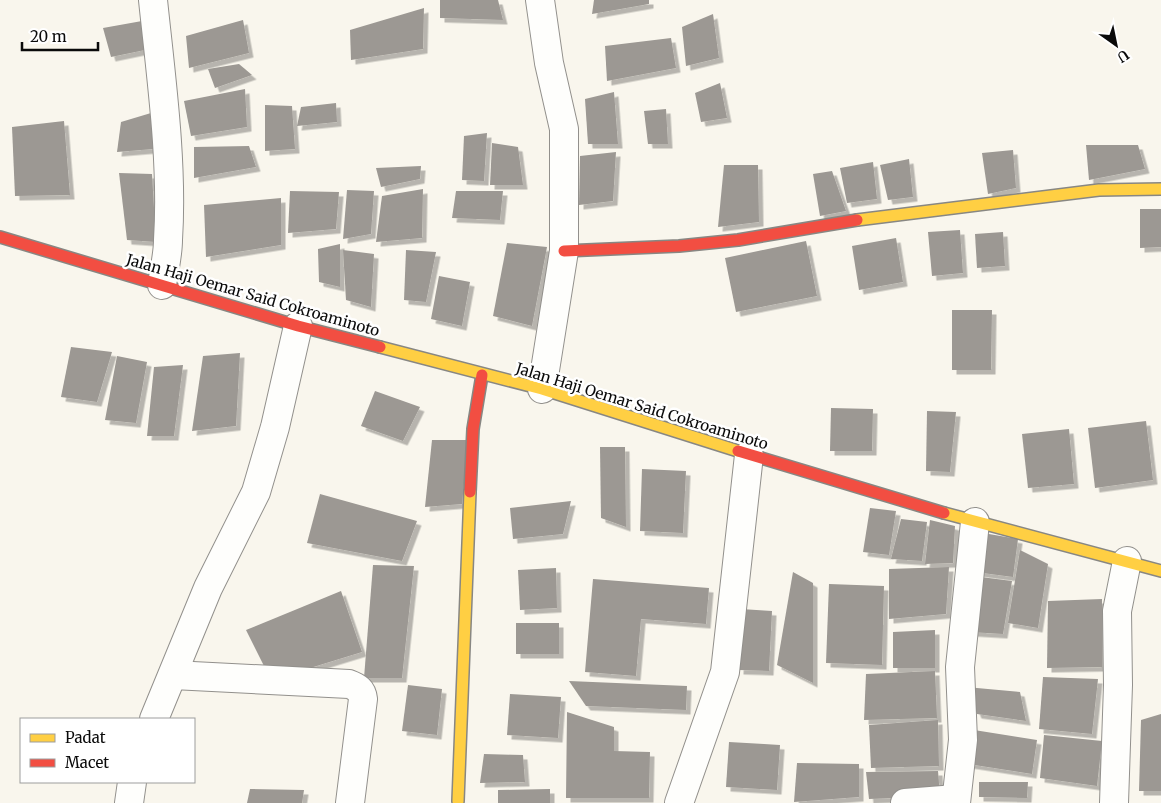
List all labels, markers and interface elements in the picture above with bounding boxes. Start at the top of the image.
scale bar [22,20,99,52]
north arrow [1091,20,1141,70]
text: 20 m [30,27,67,46]
text: U [1113,46,1132,67]
street label: Jalan Haji Oemar Said Cokroaminoto [123,249,382,340]
street label: Jalan Haji Oemar Said Cokroaminoto [513,358,771,454]
legend [20,718,195,783]
text: Padat [65,728,106,747]
text: Macet [65,753,109,772]

